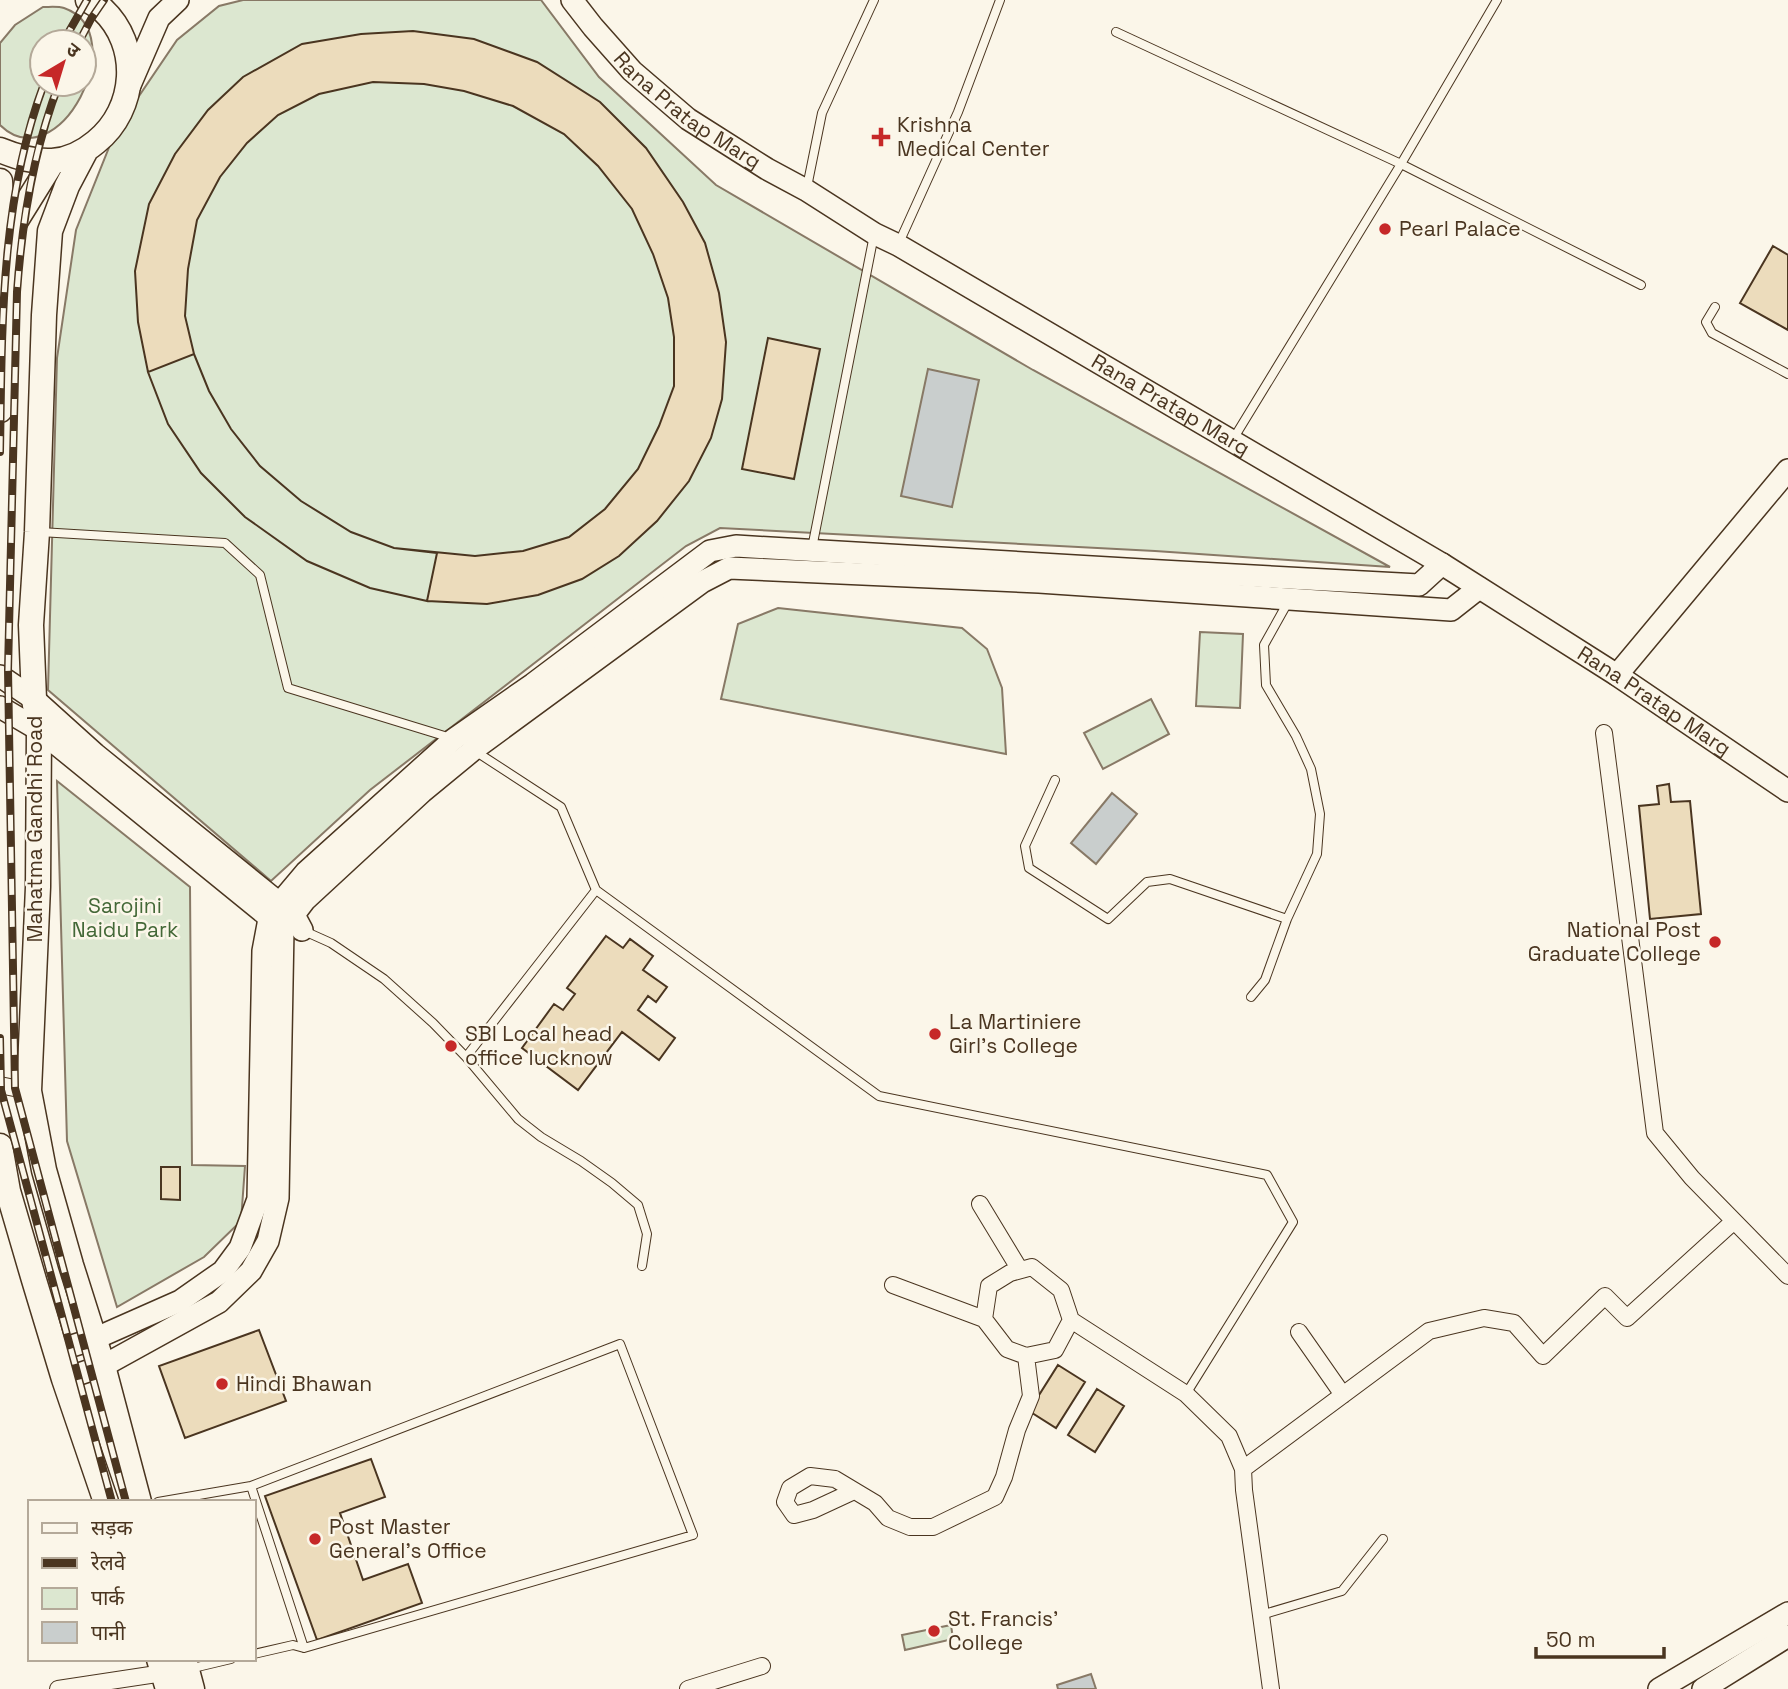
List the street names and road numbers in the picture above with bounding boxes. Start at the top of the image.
street label: Rana Pratap Marg [608,46,766,175]
street label: Rana Pratap Marg [1087,348,1255,461]
street label: Rana Pratap Marg [1573,639,1736,761]
street label: Mahatma Gandhi Road [21,715,48,943]

